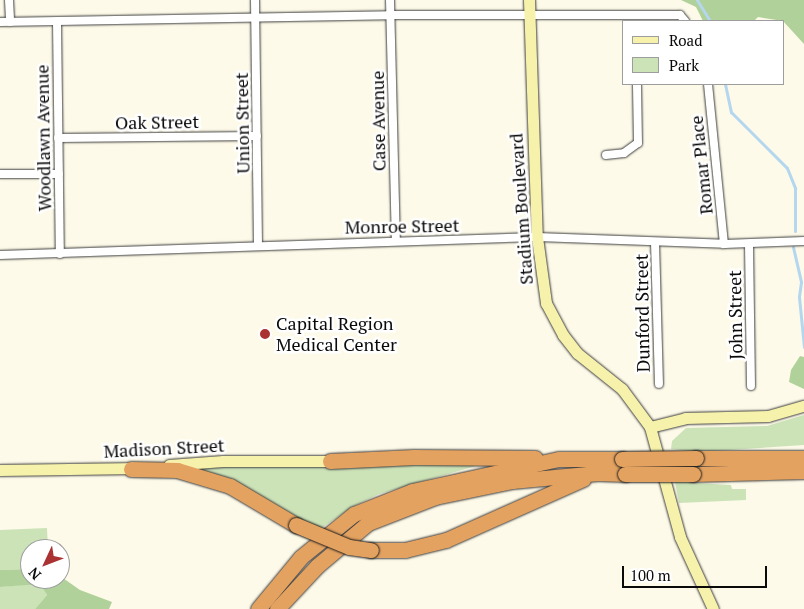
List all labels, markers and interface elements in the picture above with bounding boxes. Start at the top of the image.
legend [622,20,784,85]
text: Road [669,30,702,50]
text: Park [669,55,699,75]
street label: Woodlawn Avenue [31,64,55,212]
street label: Case Avenue [366,70,390,172]
street label: Union Street [230,72,254,174]
street label: Oak Street [115,110,199,134]
street label: Romar Place [685,114,717,216]
street label: Stadium Boulevard [505,133,537,285]
street label: Monroe Street [345,214,459,238]
street label: Dunford Street [630,253,654,373]
street label: John Street [723,270,747,360]
place label: Capital Region Medical Center [276,313,397,356]
marker: Capital Region Medical Center [258,327,272,341]
street label: Madison Street [103,434,225,462]
north arrow [20,539,70,589]
scale bar [624,556,769,588]
text: N [24,564,45,584]
text: 100 m [630,565,671,585]

